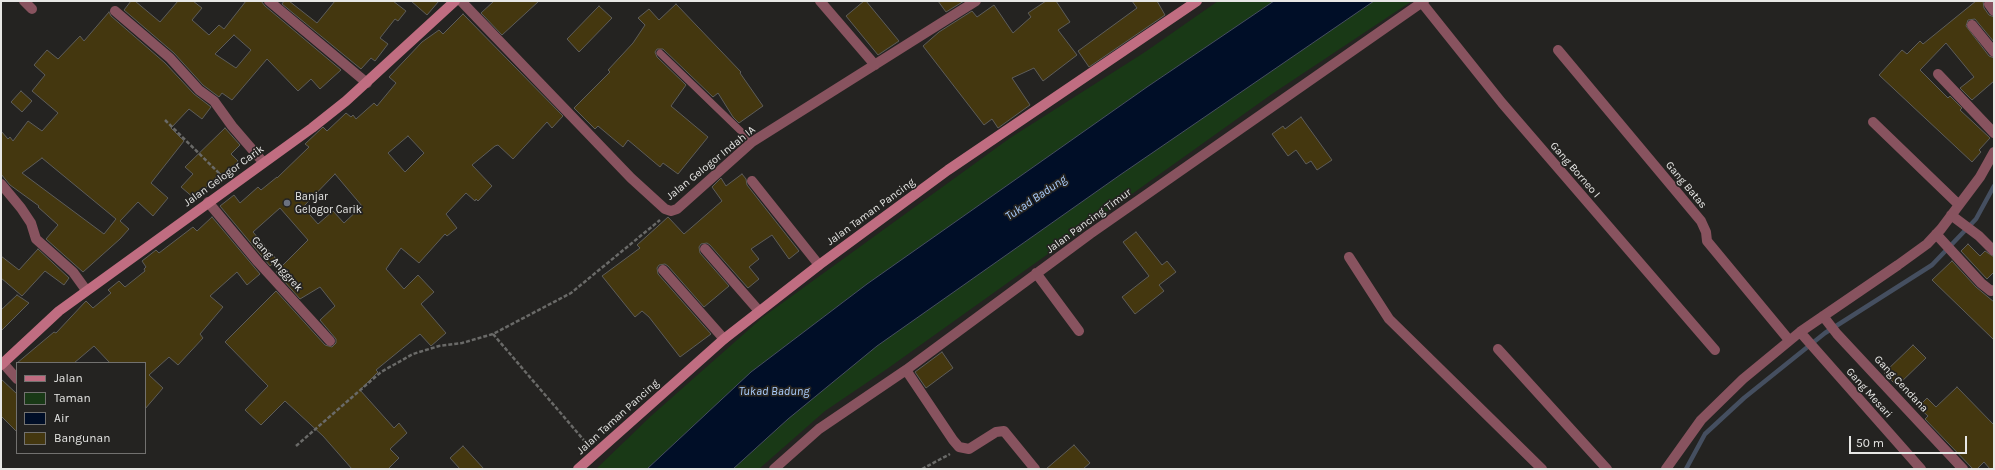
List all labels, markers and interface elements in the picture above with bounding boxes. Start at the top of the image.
street label: Jalan Gelogor Indah IA [664,123,758,203]
street label: Gang Borneo I [1547,139,1603,201]
street label: Jalan Gelogor Carik [181,143,267,209]
street label: Gang Batas [1662,159,1710,211]
water label: Tukad Badung [1003,172,1069,224]
street label: Jalan Taman Pancing [824,176,918,248]
street label: Jalan Pancing Timur [1044,186,1134,256]
place label: Banjar Gelogor Carik [295,190,362,216]
marker: Banjar Gelogor Carik [282,198,292,208]
street label: Gang Anggrek [249,234,305,294]
street label: Gang Cendana [1871,353,1931,415]
legend [16,362,146,454]
street label: Gang Mesari [1843,365,1895,421]
text: Jalan [54,371,83,385]
street label: Jalan Taman Pancing [574,377,662,457]
water label: Tukad Badung [739,385,809,399]
text: Taman [54,391,91,405]
text: Air [54,411,69,425]
scale bar [1851,428,1969,454]
text: Bangunan [54,431,110,445]
text: 50 m [1856,436,1884,450]

